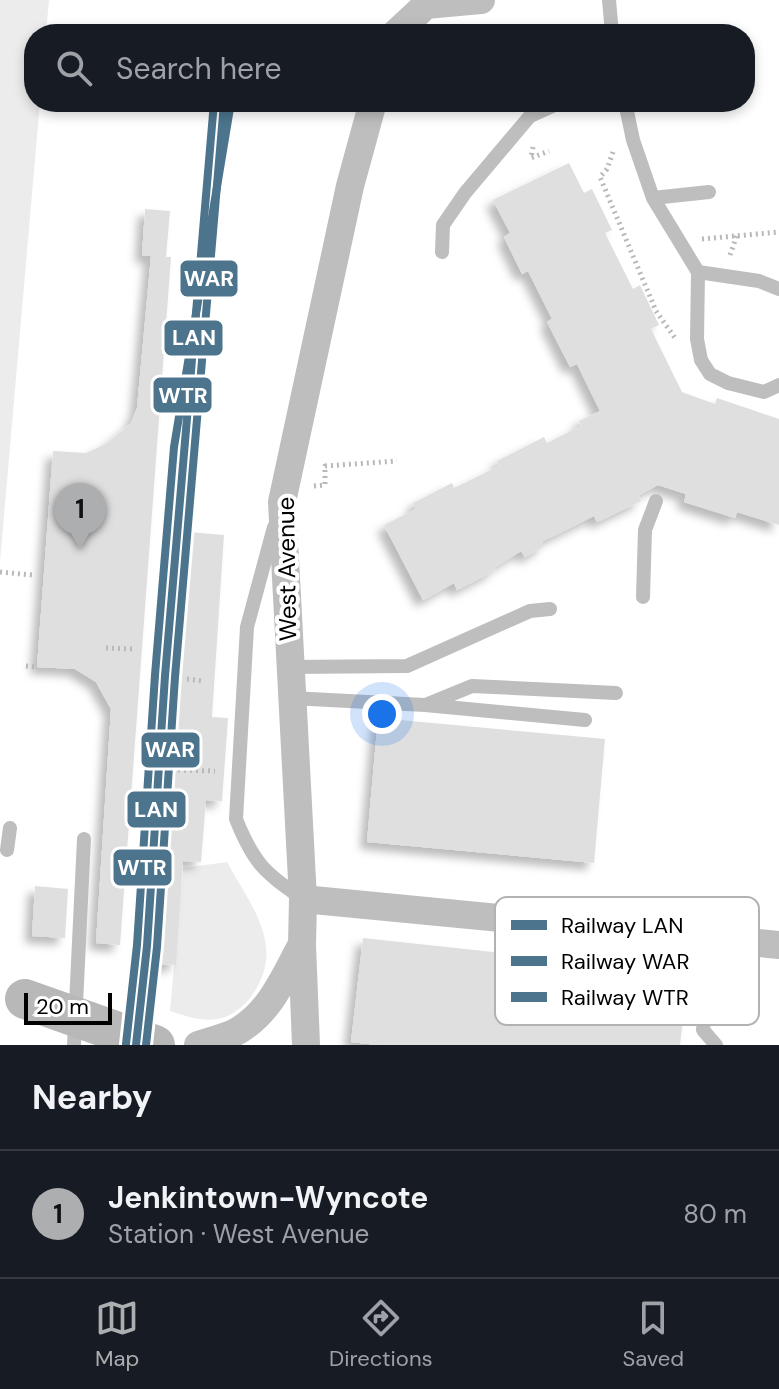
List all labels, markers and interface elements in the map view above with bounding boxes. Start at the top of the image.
search box [24,24,755,112]
icon: search [52,46,96,90]
text: Search here [116,49,282,88]
line badge: WAR [179,259,239,298]
text: WAR [184,264,234,293]
line badge: LAN [163,319,224,357]
text: LAN [172,323,216,352]
line badge: WTR [152,376,213,414]
text: WTR [158,381,208,410]
pin: 1 [54,483,106,549]
street label: West Avenue [270,496,303,642]
your location [362,694,402,734]
line badge: WAR [140,731,201,769]
text: WAR [145,735,195,764]
line badge: LAN [126,790,187,829]
text: LAN [134,795,178,824]
line badge: WTR [112,848,173,887]
text: WTR [117,853,167,882]
legend [495,897,759,1025]
text: Railway LAN [561,911,683,940]
text: Railway WAR [561,947,689,976]
text: Railway WTR [561,983,689,1012]
scale bar [24,989,112,1025]
text: 20 m [36,992,89,1021]
text: Nearby [32,1075,152,1120]
text: Jenkintown-Wyncote [108,1178,428,1217]
text: 1 [53,1197,63,1231]
text: 80 m [683,1197,747,1231]
text: Station · West Avenue [108,1217,369,1251]
tab: Map [95,1296,139,1373]
tab: Directions [329,1296,433,1373]
tab: Saved [622,1296,684,1373]

